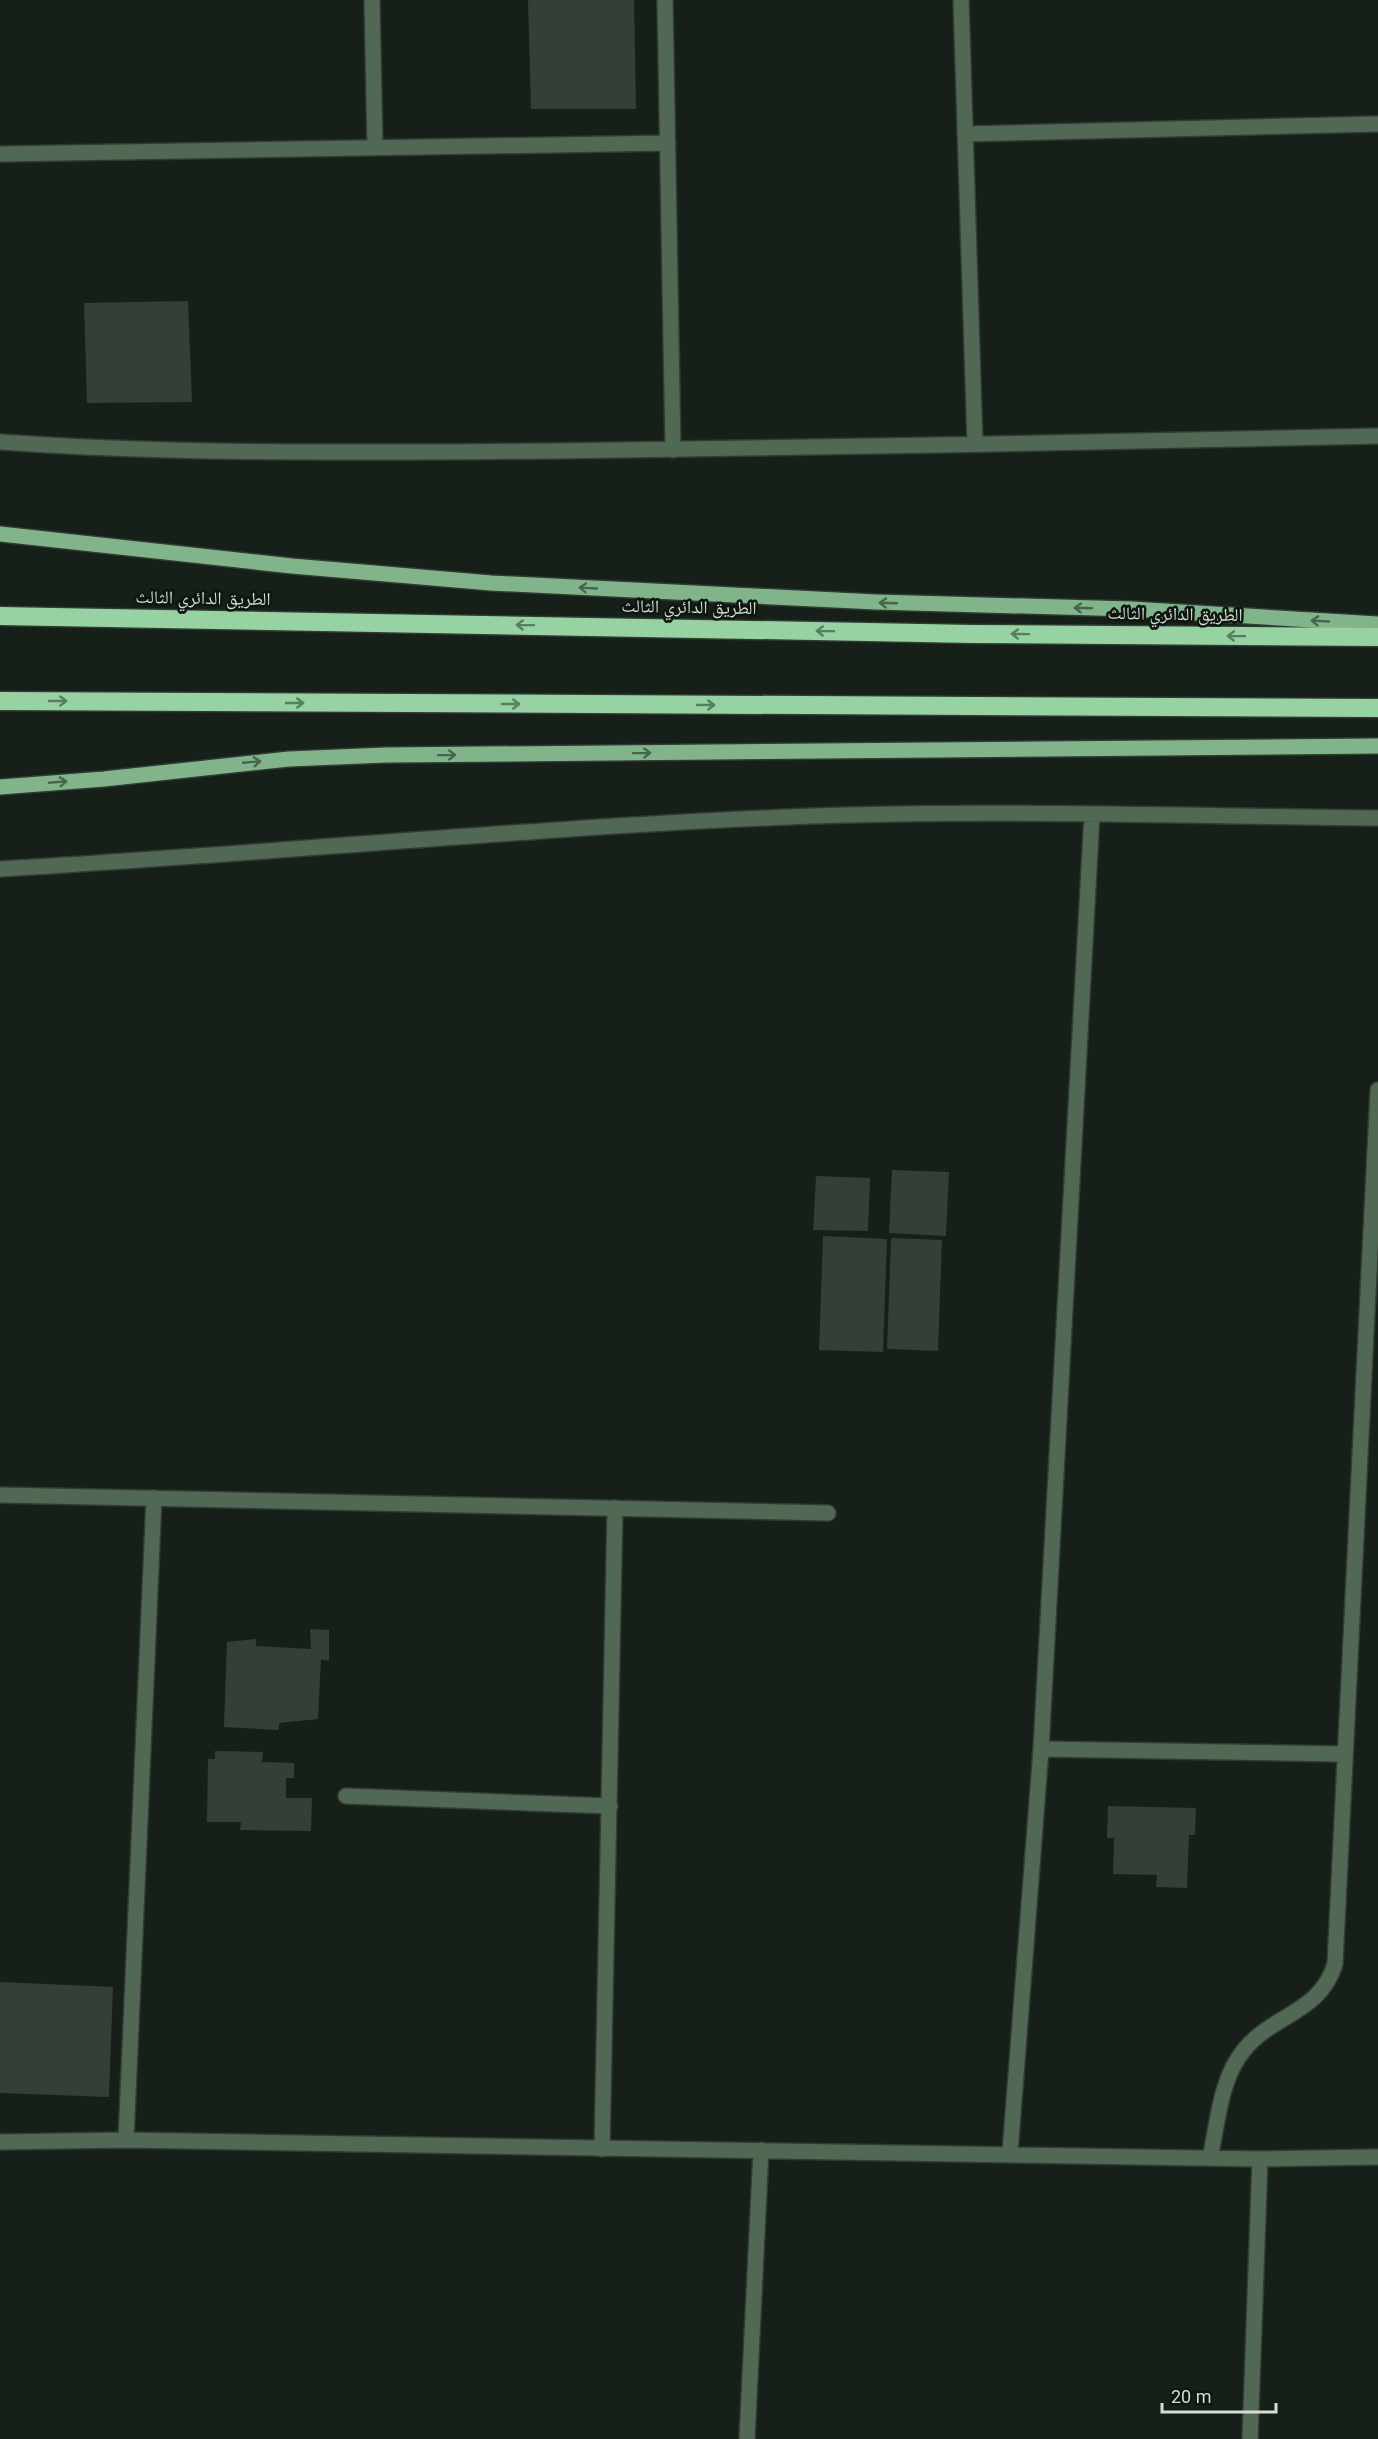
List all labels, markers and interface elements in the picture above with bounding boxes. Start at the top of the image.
one-way arrow [579,582,599,593]
street label: الطريق الدائري الثالث [135,586,271,614]
street label: الطريق الدائري الثالث [621,595,757,623]
one-way arrow [879,597,899,609]
one-way arrow [1073,602,1093,614]
street label: الطريق الدائري الثالث [1107,602,1243,630]
one-way arrow [1310,615,1330,626]
one-way arrow [515,619,535,631]
one-way arrow [815,625,835,636]
one-way arrow [1010,628,1030,640]
one-way arrow [1226,630,1246,642]
one-way arrow [48,695,68,707]
one-way arrow [285,697,305,708]
one-way arrow [501,698,521,710]
one-way arrow [696,699,716,711]
one-way arrow [632,747,652,759]
one-way arrow [437,749,457,761]
one-way arrow [242,756,262,767]
one-way arrow [48,776,68,787]
scale bar [1162,2376,1276,2414]
text: 20 m [1171,2386,1211,2407]

